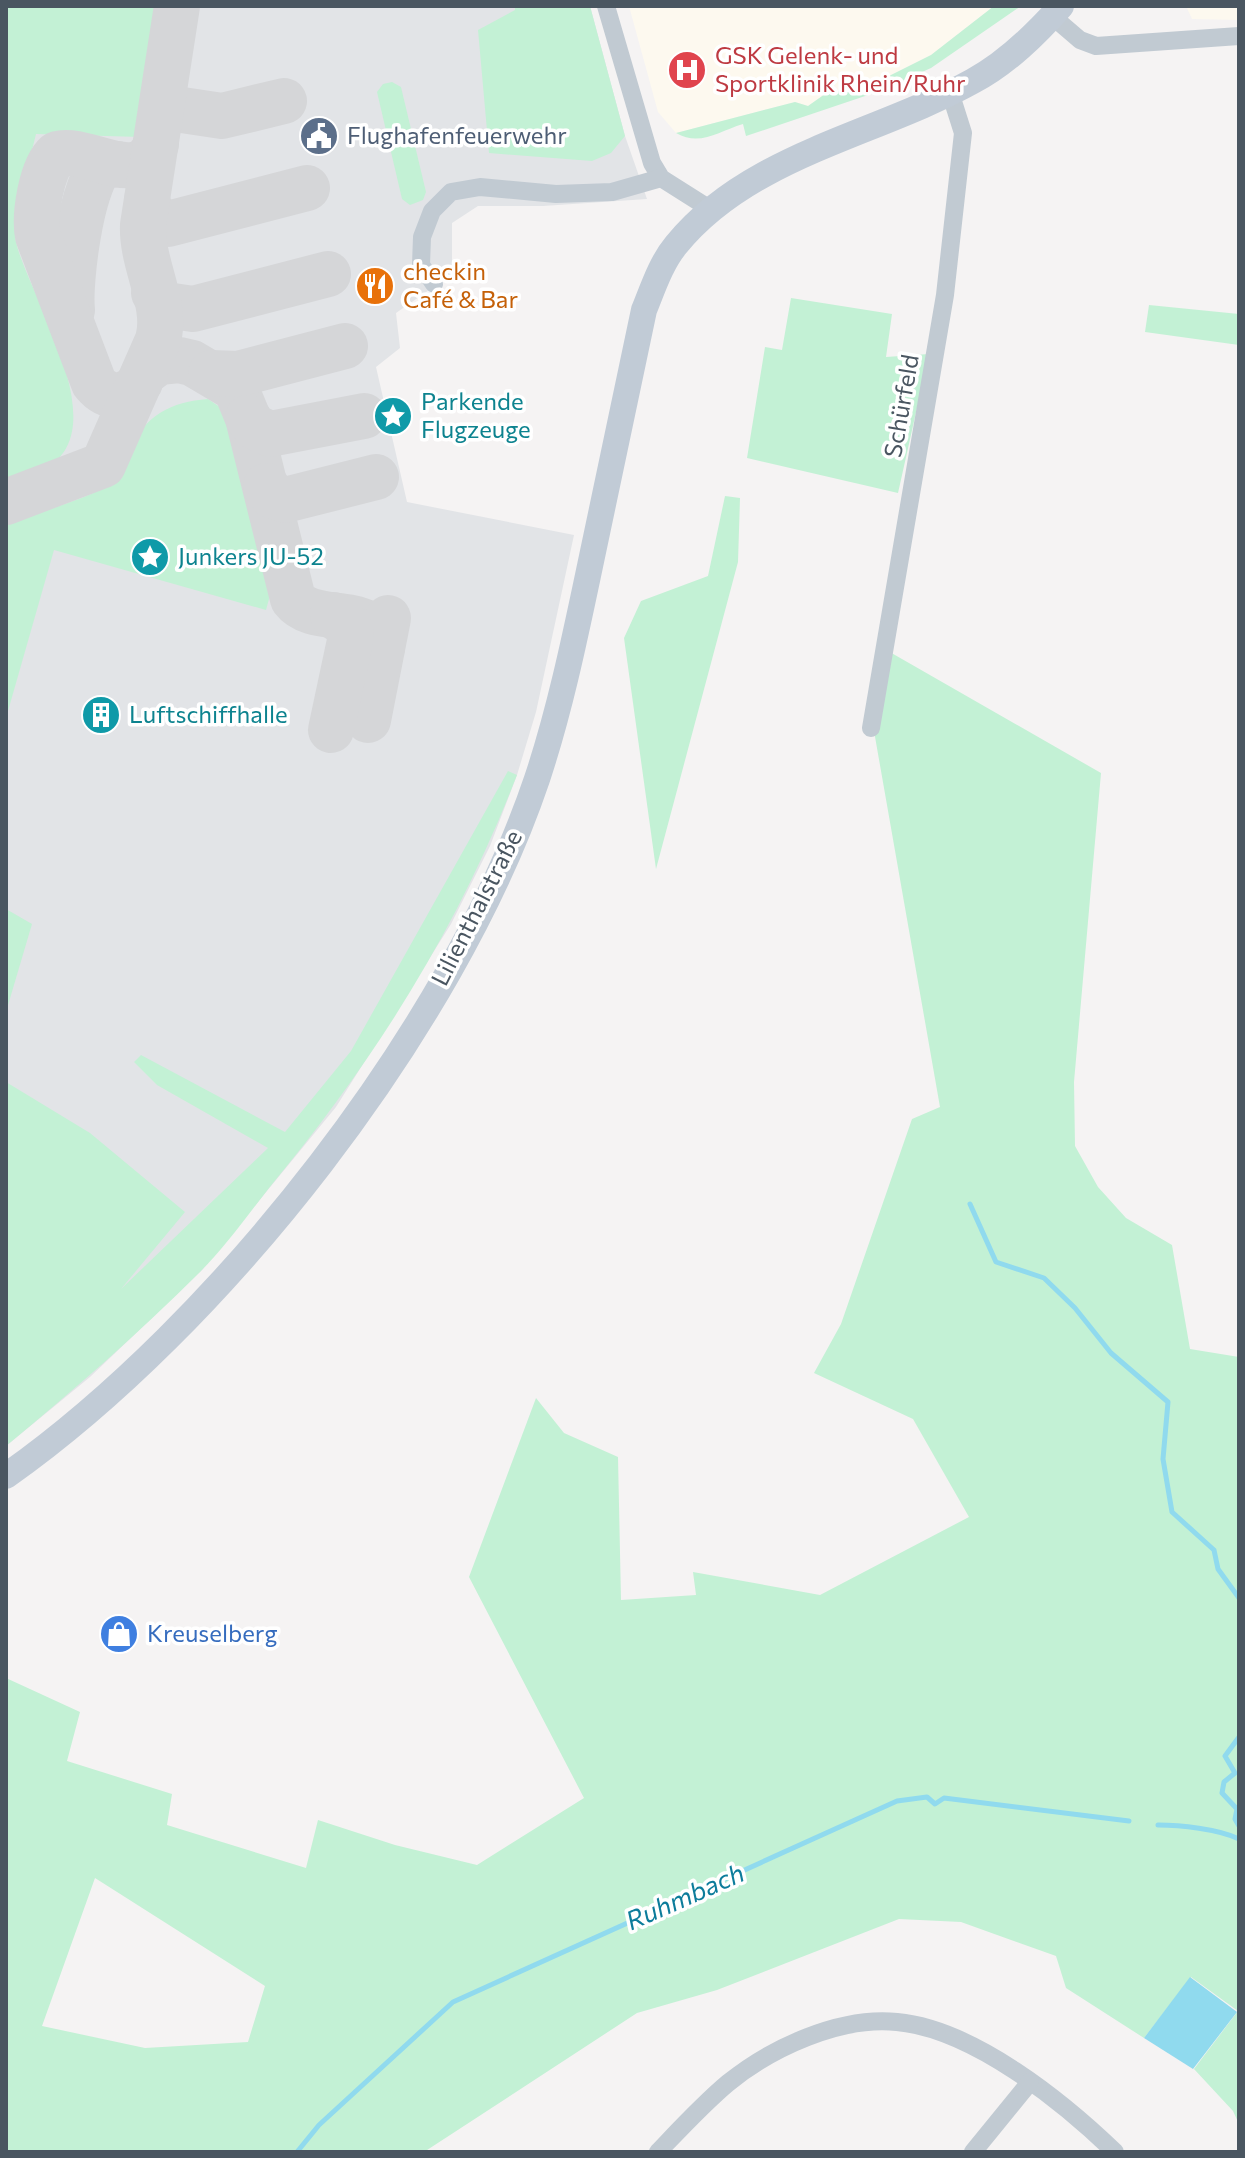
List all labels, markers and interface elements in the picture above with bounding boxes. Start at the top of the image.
place label: GSK Gelenk- und Sportklinik Rhein/Ruhr [715,40,966,97]
hospital icon: GSK Gelenk- und Sportklinik Rhein/Ruhr [666,49,708,91]
public building icon: Flughafenfeuerwehr [298,115,340,157]
place label: Flughafenfeuerwehr [347,120,567,149]
place label: checkin Café & Bar [403,256,518,313]
restaurant icon: checkin Café & Bar [354,265,396,307]
street label: Schürfeld [877,352,924,460]
place label: Parkende Flugzeuge [421,386,531,443]
place icon: Parkende Flugzeuge [372,395,414,437]
place icon: Junkers JU-52 [129,536,171,578]
place label: Junkers JU-52 [178,541,324,570]
building icon: Luftschiffhalle [80,694,122,736]
place label: Luftschiffhalle [129,699,288,728]
street label: Lilienthalstraße [424,825,527,990]
shop icon: Kreuselberg [98,1613,140,1655]
place label: Kreuselberg [147,1618,277,1647]
water label: Ruhmbach [620,1856,748,1935]

